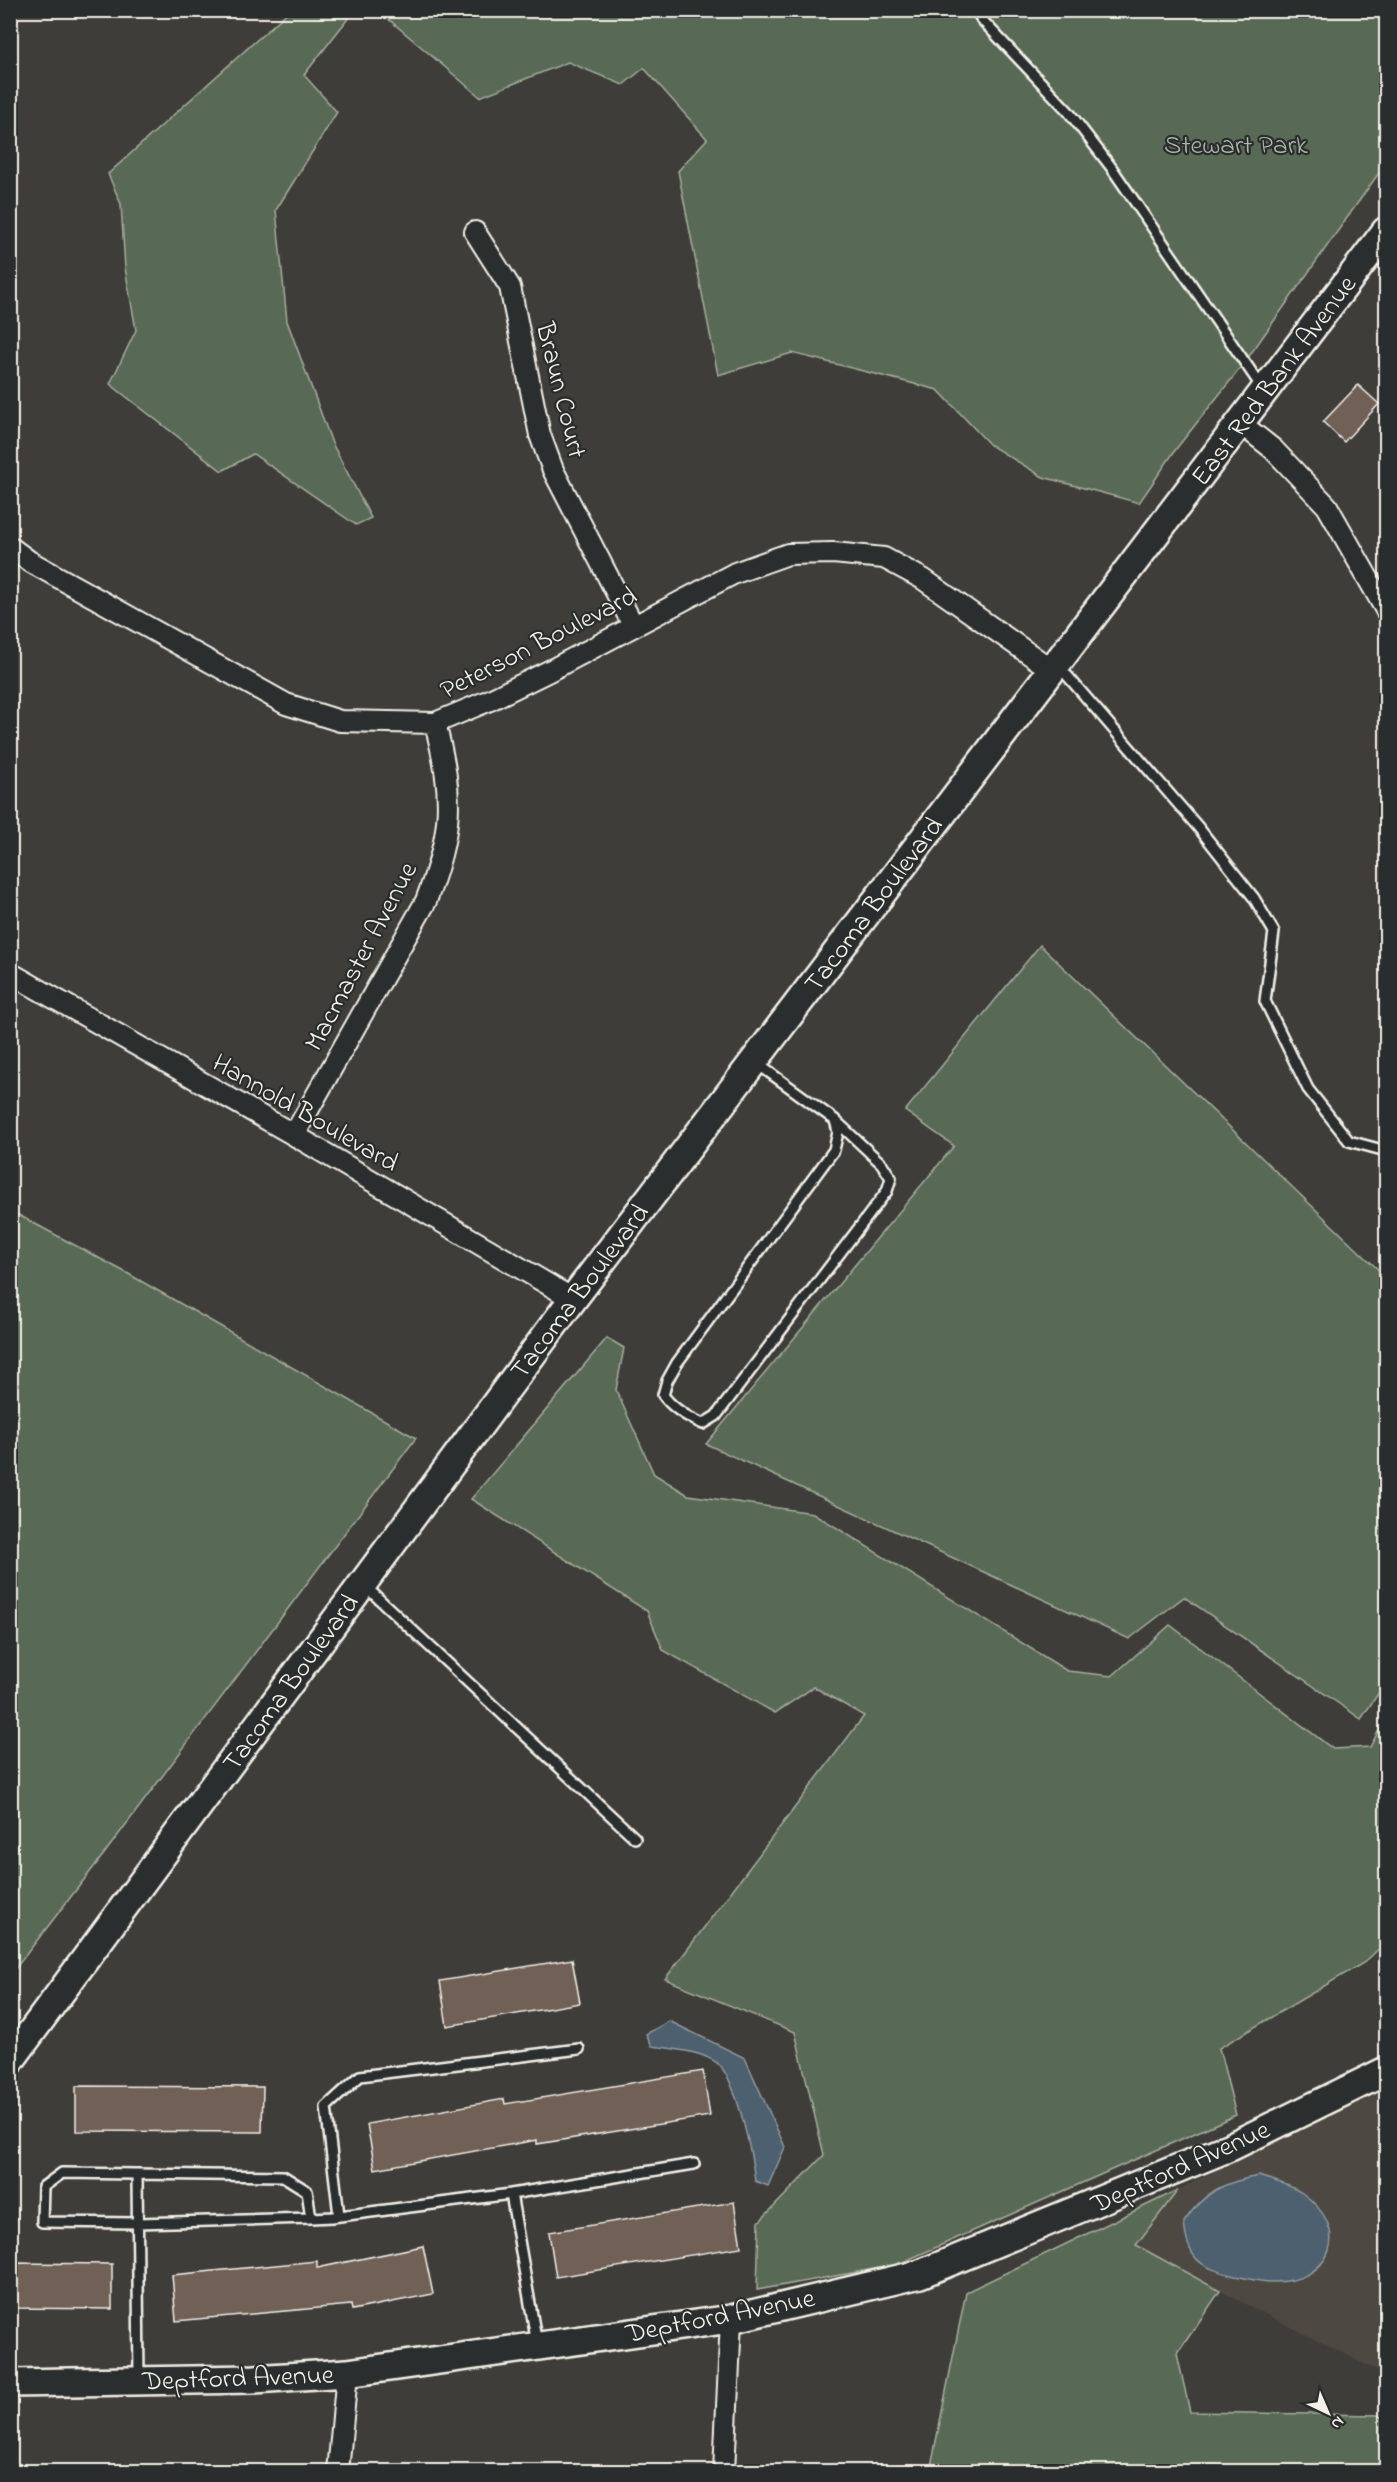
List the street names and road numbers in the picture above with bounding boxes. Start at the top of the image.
street label: East Red Bank Avenue [1183,267,1368,495]
street label: Braun Court [524,318,595,462]
street label: Peterson Boulevard [434,578,644,711]
street label: Tacoma Boulevard [796,809,954,1002]
street label: Macmaster Avenue [296,855,429,1059]
street label: Hannold Boulevard [204,1045,405,1183]
street label: Tacoma Boulevard [502,1196,660,1389]
street label: Tacoma Boulevard [214,1587,370,1780]
street label: Deptford Avenue [1085,2111,1277,2225]
street label: Deptford Avenue [622,2280,819,2355]
street label: Deptford Avenue [141,2357,335,2402]

